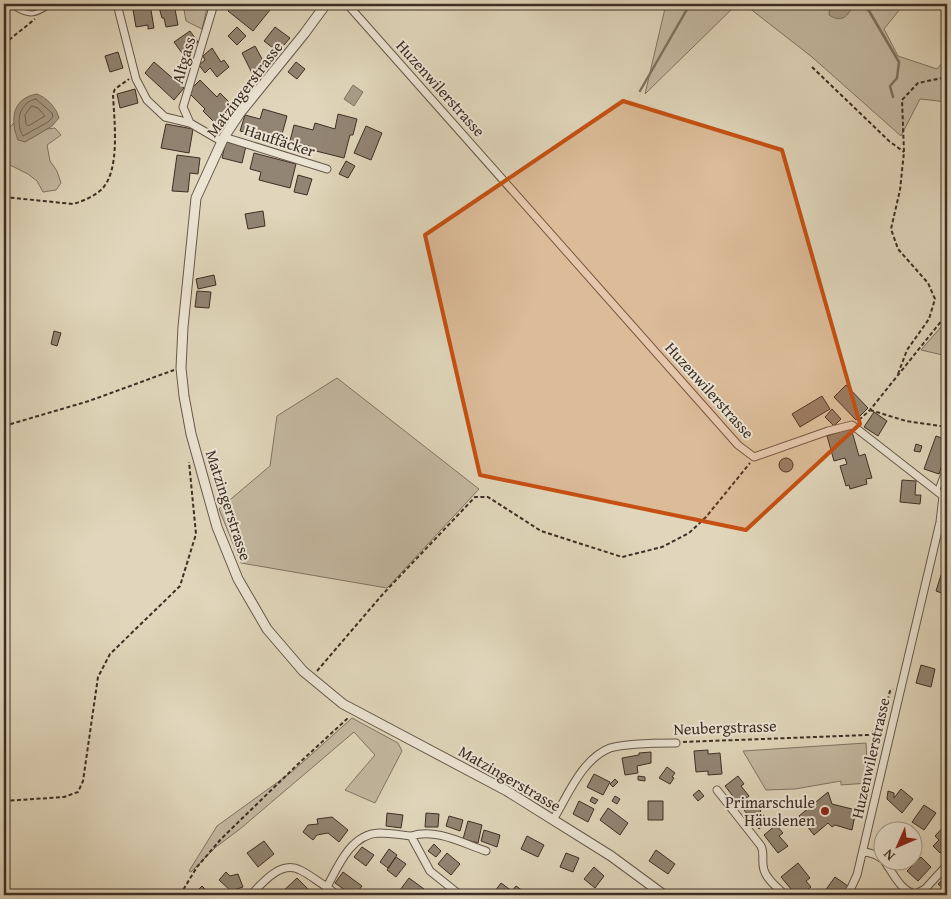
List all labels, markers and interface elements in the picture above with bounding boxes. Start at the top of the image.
street label: Altgass [165,34,201,86]
street label: Huzenwilerstrasse [391,34,491,142]
street label: Matzingerstrasse [200,36,288,142]
street label: Hauffäcker [241,117,319,163]
street label: Huzenwilerstrasse [660,336,760,444]
street label: Matzingerstrasse [200,447,258,563]
street label: Huzenwilerstrasse [844,695,896,821]
street label: Neubergstrasse [673,713,777,741]
street label: Matzingerstrasse [454,739,566,817]
place label: Primarschule Häuslenen [725,790,815,832]
marker: Primarschule Häuslenen [819,805,831,817]
north arrow [874,822,924,872]
text: N [878,844,899,866]

